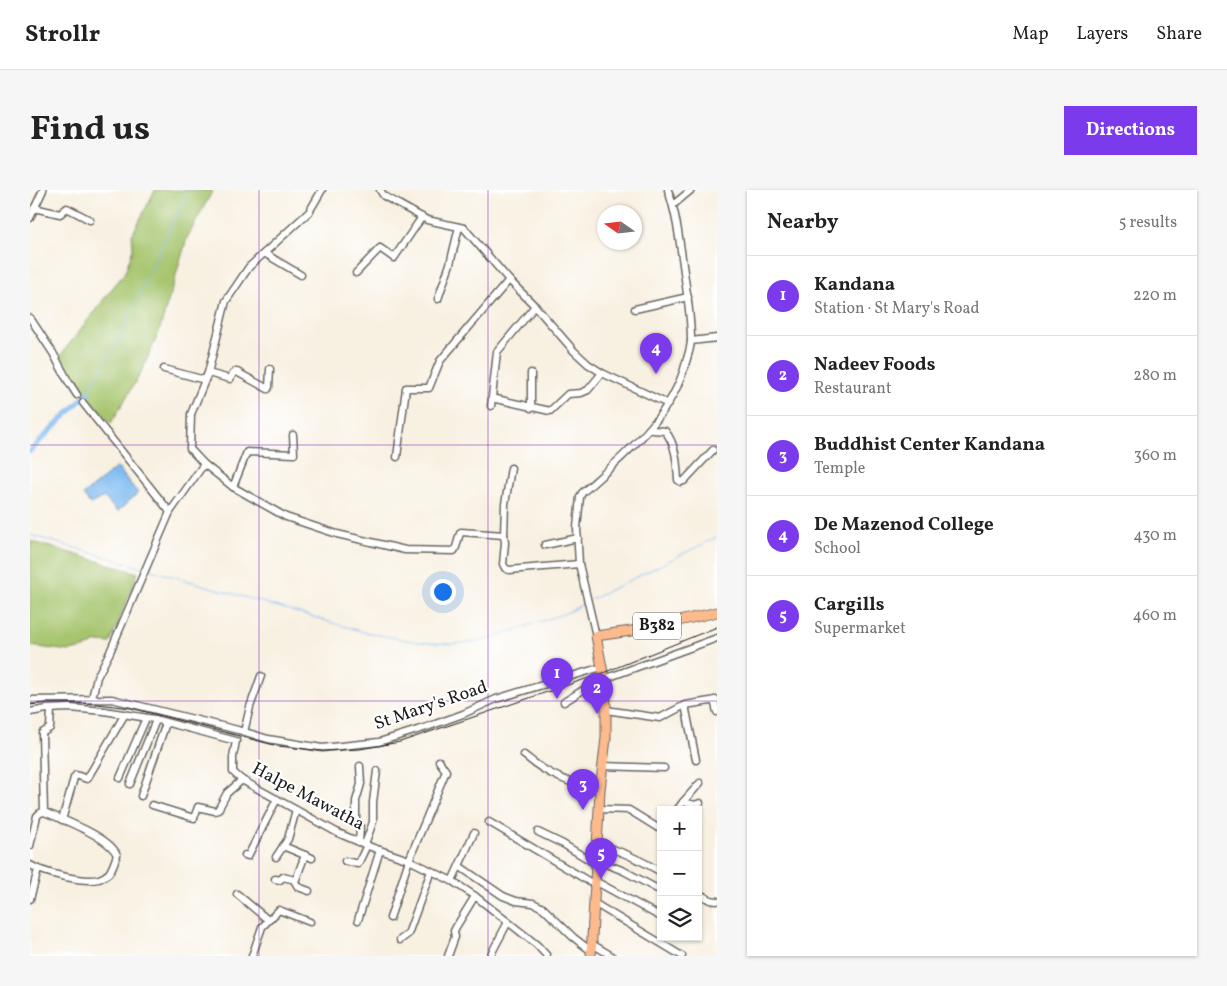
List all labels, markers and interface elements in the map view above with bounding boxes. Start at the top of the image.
text: Strollr [25,18,100,52]
text: Map [1012,22,1048,47]
text: Layers [1076,22,1128,47]
text: Share [1156,22,1202,47]
text: Find us [30,106,150,154]
button: Directions [1064,106,1197,155]
north arrow [597,205,642,250]
text: Nearby [767,208,838,237]
text: 5 results [1119,212,1177,234]
text: Kandana [814,272,895,298]
text: 1 [780,285,786,307]
text: 220 m [1133,285,1177,307]
text: Station · St Mary's Road [814,298,979,320]
pin: 4 [640,333,672,374]
text: Nadeev Foods [814,352,935,378]
text: 2 [779,365,787,387]
text: 280 m [1133,365,1177,387]
text: Restaurant [814,378,892,400]
text: Buddhist Center Kandana [814,432,1045,458]
text: 3 [779,445,787,467]
text: 360 m [1134,445,1177,467]
text: Temple [814,458,865,480]
text: De Mazenod College [814,512,994,538]
text: 4 [778,525,788,547]
text: 430 m [1133,525,1177,547]
text: School [814,538,861,560]
your location [430,579,456,605]
text: Cargills [814,592,884,618]
text: 5 [779,605,787,627]
text: 460 m [1133,605,1177,627]
road number: B382 [633,612,681,640]
text: Supermarket [814,618,906,640]
pin: 1 [541,658,573,699]
pin: 2 [581,673,613,714]
street label: St Mary's Road [371,675,491,737]
street label: Halpe Mawatha [247,757,369,837]
pin: 3 [567,769,599,810]
map controls [657,806,702,941]
button: + [657,806,702,851]
pin: 5 [585,838,617,879]
button: − [657,851,702,896]
button: layers [657,896,702,941]

